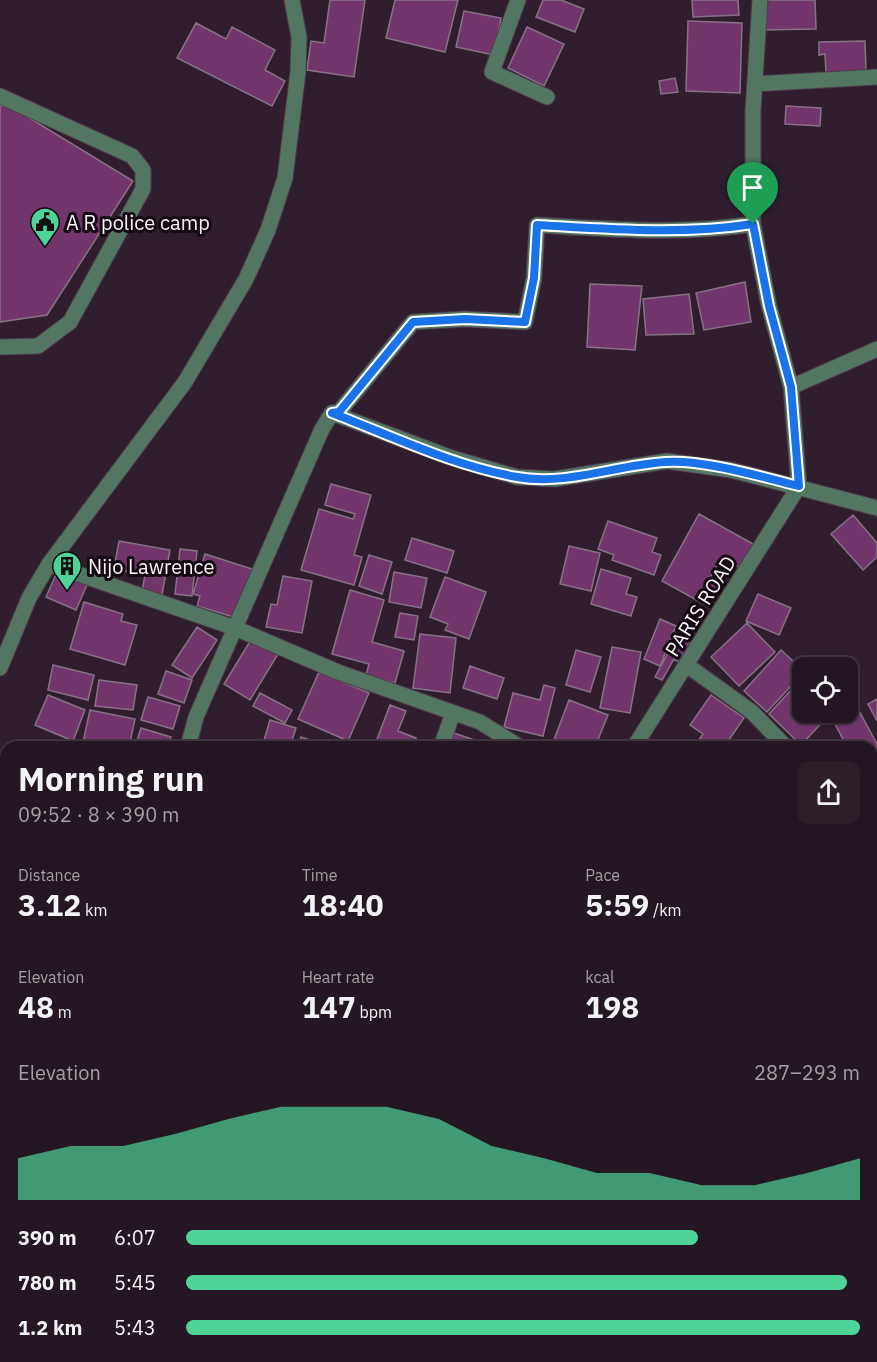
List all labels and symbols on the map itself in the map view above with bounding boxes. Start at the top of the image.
pin [727,162,778,224]
public building icon: A R police camp [29,206,61,248]
place label: A R police camp [66,209,210,236]
building icon: Nijo Lawrence [51,550,83,592]
street label: PARIS ROAD [658,551,742,661]
place label: Nijo Lawrence [88,553,215,580]

